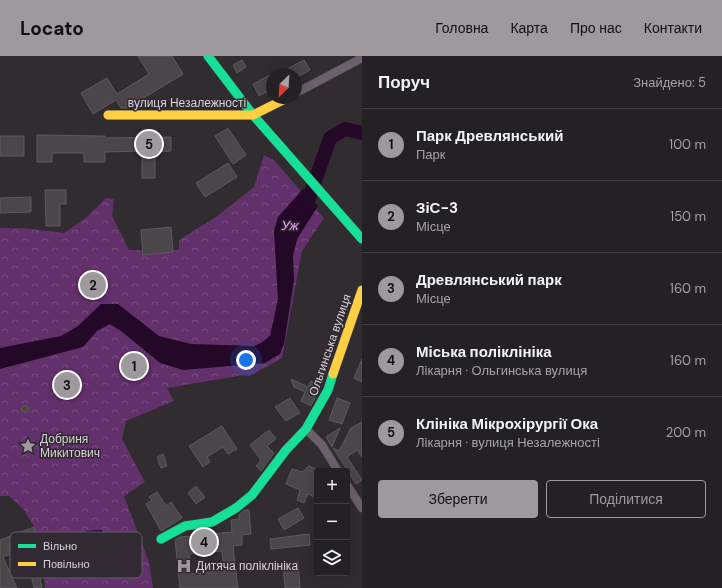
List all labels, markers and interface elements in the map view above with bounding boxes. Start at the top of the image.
text: Locato [20,16,84,41]
text: Головна [435,19,488,37]
text: Карта [510,19,548,37]
text: Про нас [570,19,622,37]
text: Контакти [644,19,702,37]
north arrow [266,68,302,104]
text: Поруч [378,71,430,93]
text: Знайдено: 5 [633,74,706,91]
street label: вулиця Незалежності [128,95,246,111]
text: Парк Древлянський [416,126,563,146]
pin: 5 [136,129,162,159]
text: 1 [389,136,393,153]
text: 100 m [669,136,706,153]
text: Парк [416,146,446,163]
text: ЗіС-3 [416,198,458,218]
text: 2 [387,208,395,225]
text: 150 m [670,208,706,225]
water label: Уж [280,217,300,234]
text: Місце [416,218,451,235]
pin: 2 [80,270,106,300]
text: Древлянський парк [416,270,562,290]
text: 3 [387,280,395,297]
text: 160 m [670,280,706,297]
text: Місце [416,290,451,307]
street label: Ольгинська вулиця [305,292,355,398]
text: Міська поліклініка [416,342,552,362]
your location [236,350,256,370]
pin: 1 [121,351,147,381]
text: 4 [387,352,395,369]
text: 160 m [670,352,706,369]
text: Лікарня · Ольгинська вулиця [416,362,587,379]
pin: 3 [54,370,80,400]
text: Клініка Мікрохірургії Ока [416,414,598,434]
text: 5 [387,424,395,441]
text: 200 m [666,424,706,441]
place label: Добриня Микитович [40,431,100,461]
text: Лікарня · вулиця Незалежності [416,434,600,451]
place icon: Добриня Микитович [19,437,37,455]
map controls [314,468,350,576]
button: + [314,468,350,504]
button: Зберегти [378,480,538,518]
button: Поділитися [546,480,706,518]
button: − [314,504,350,540]
pin: 4 [191,527,217,557]
legend [10,532,142,578]
text: Вільно [43,539,77,553]
button: layers [314,540,350,576]
text: Повільно [43,557,90,571]
hospital icon: Дитяча поліклініка [175,557,193,575]
place label: Дитяча поліклініка [196,558,298,574]

